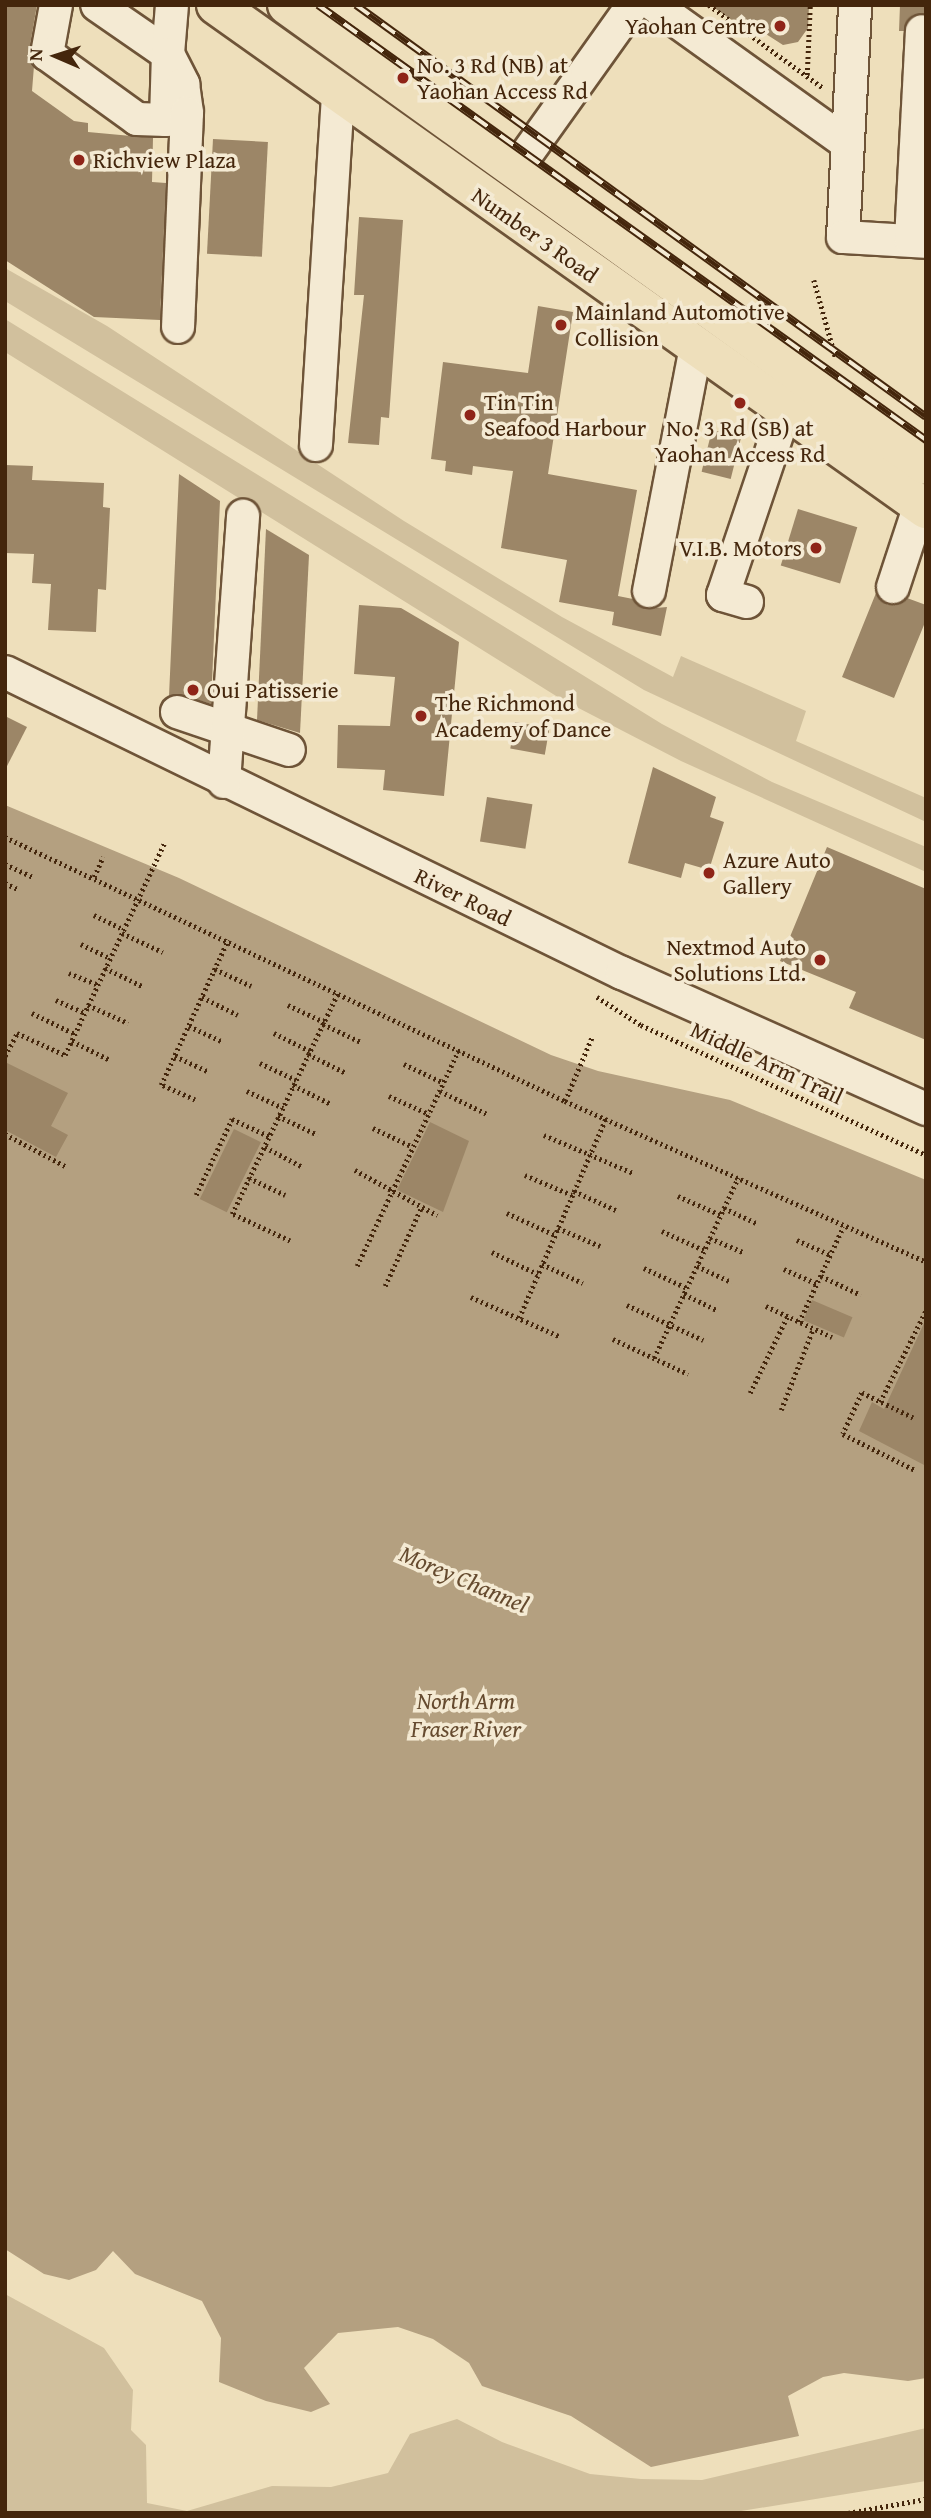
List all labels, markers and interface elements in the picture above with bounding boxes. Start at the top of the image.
place label: Yaohan Centre [625,12,766,40]
marker: Yaohan Centre [772,18,788,34]
north arrow [21,21,91,91]
text: N [21,48,49,62]
place label: No. 3 Rd (NB) at Yaohan Access Rd [417,51,588,105]
marker: No. 3 Rd (NB) at Yaohan Access Rd [395,70,411,86]
place label: Richview Plaza [93,146,236,174]
marker: Richview Plaza [71,152,87,168]
street label: Number 3 Road [467,181,603,289]
place label: Mainland Automotive Collision [575,298,785,352]
marker: Mainland Automotive Collision [553,317,569,333]
place label: Tin Tin Seafood Harbour [484,388,646,442]
marker: No. 3 Rd (SB) at Yaohan Access Rd [732,395,748,411]
marker: Tin Tin Seafood Harbour [462,407,478,423]
place label: No. 3 Rd (SB) at Yaohan Access Rd [655,414,825,468]
place label: V.I.B. Motors [679,534,802,562]
marker: V.I.B. Motors [808,540,824,556]
place label: Oui Patisserie [207,676,339,704]
marker: Oui Patisserie [185,682,201,698]
place label: The Richmond Academy of Dance [435,689,611,743]
marker: The Richmond Academy of Dance [413,708,429,724]
place label: Azure Auto Gallery [723,846,831,900]
street label: River Road [410,862,516,932]
marker: Azure Auto Gallery [701,865,717,881]
place label: Nextmod Auto Solutions Ltd. [667,933,806,987]
marker: Nextmod Auto Solutions Ltd. [812,952,828,968]
street label: Middle Arm Trail [686,1016,848,1110]
water label: Morey Channel [395,1539,533,1619]
water label: North Arm Fraser River [411,1687,521,1743]

